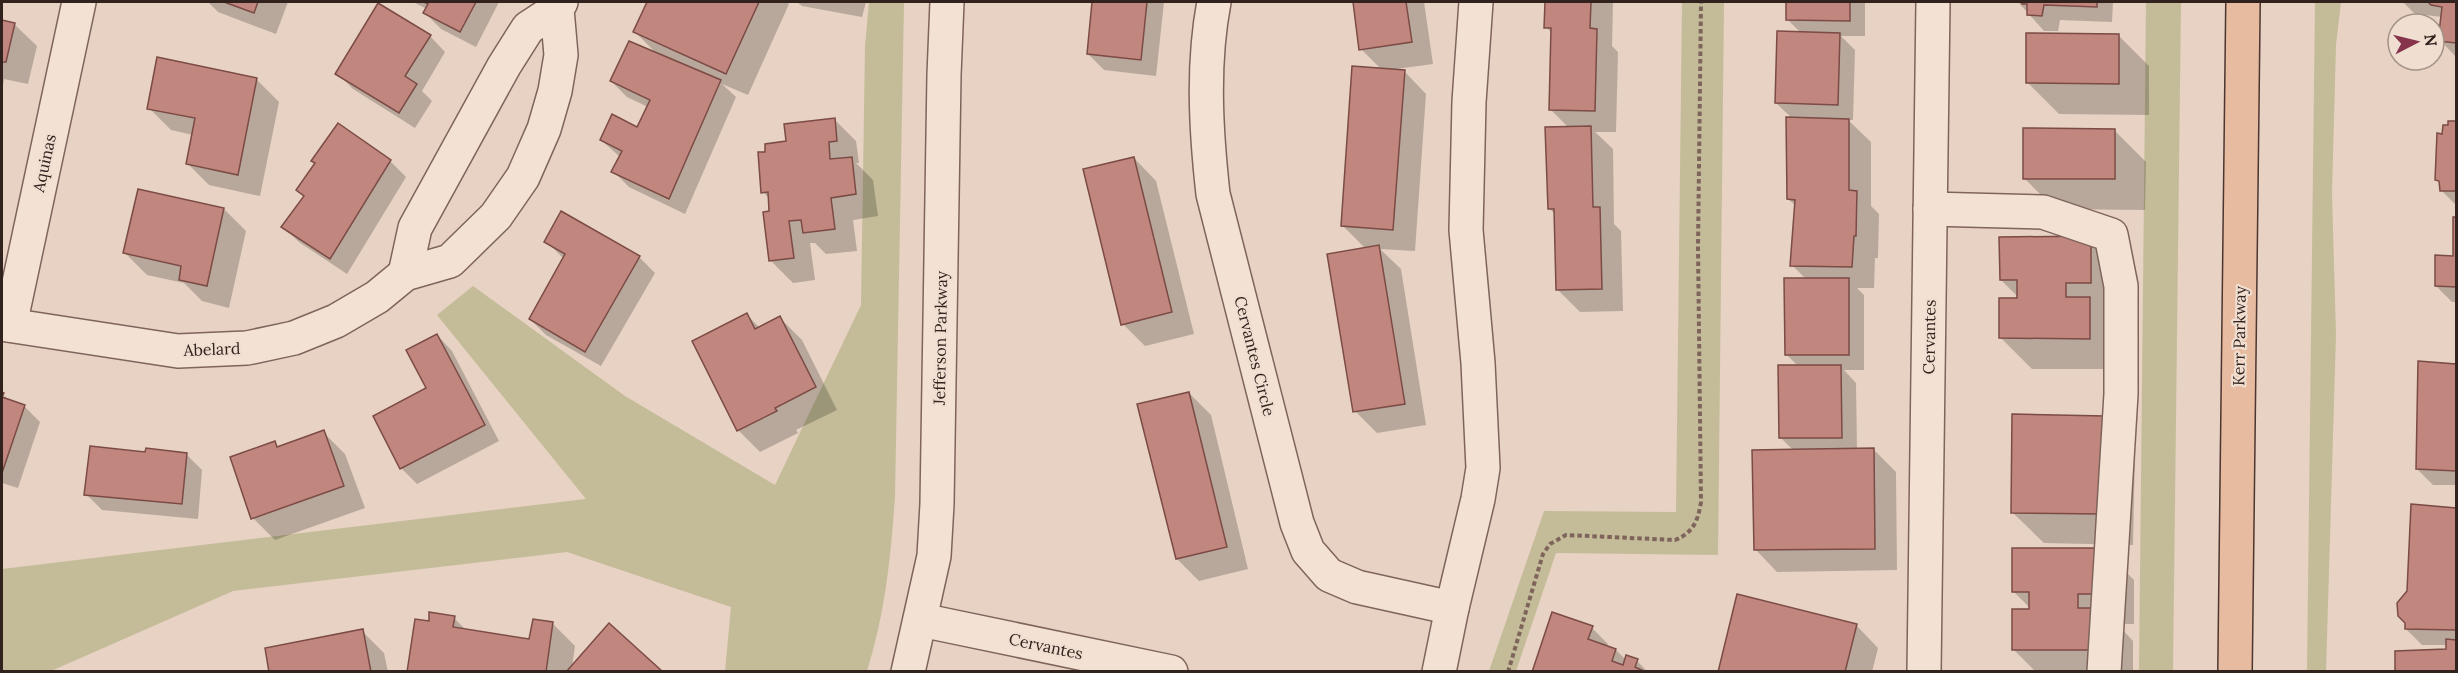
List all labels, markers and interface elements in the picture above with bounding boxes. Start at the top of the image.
north arrow [2386,12,2446,72]
text: N [2420,33,2442,48]
street label: Aquinas [28,132,60,195]
street label: Jefferson Parkway [929,270,951,406]
street label: Kerr Parkway [2228,285,2250,386]
street label: Cervantes Circle [1230,294,1280,418]
street label: Cervantes [1918,299,1940,375]
street label: Abelard [182,338,241,360]
street label: Cervantes [1007,628,1085,664]

